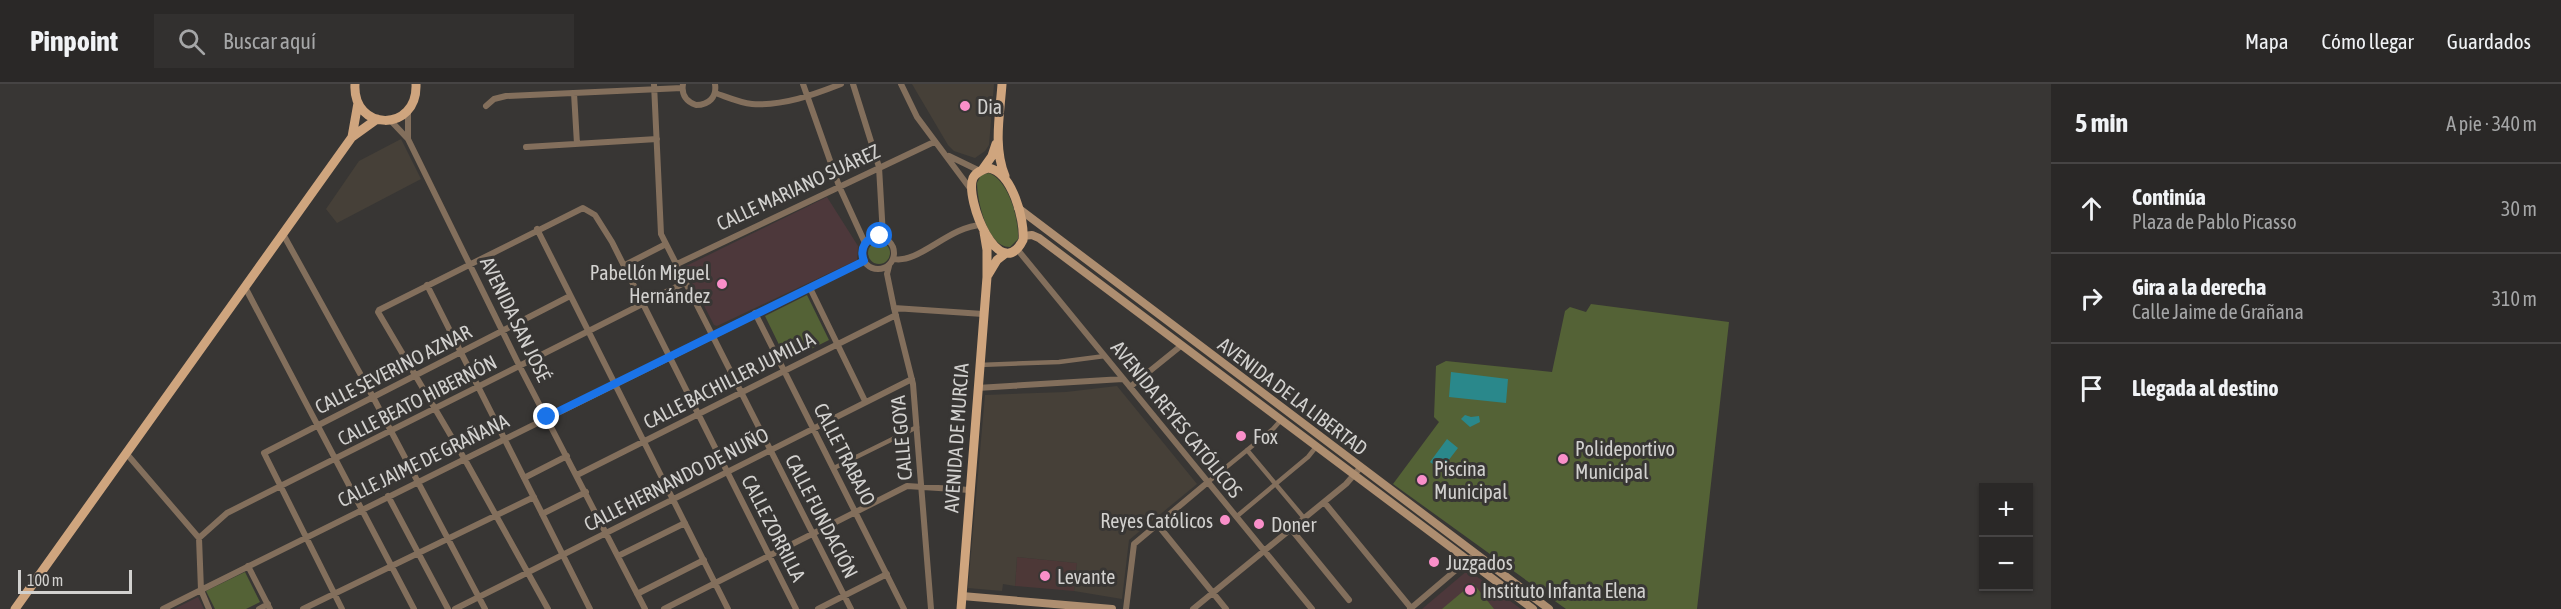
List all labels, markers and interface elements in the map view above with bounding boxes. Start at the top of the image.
search box [154,14,574,68]
text: Pinpoint [30,25,118,57]
icon: search [175,25,208,58]
text: Buscar aquí [223,28,316,54]
text: Mapa [2245,29,2289,53]
text: Cómo llegar [2322,29,2414,53]
text: Guardados [2447,29,2531,53]
place label: Dia [977,95,1002,118]
marker: Dia [958,99,972,113]
text: 5 min [2075,108,2128,138]
text: A pie · 340 m [2446,112,2537,135]
street label: CALLE MARIANO SUÁREZ [713,139,883,235]
text: Continúa [2132,184,2206,210]
icon: ahead [2075,192,2108,225]
text: 30 m [2501,197,2537,220]
text: Plaza de Pablo Picasso [2132,210,2297,233]
route start [866,222,892,248]
street label: AVENIDA SAN JOSÉ [476,253,556,386]
place label: Pabellón Miguel Hernández [590,261,711,307]
text: Gira a la derecha [2132,274,2266,300]
marker: Pabellón Miguel Hernández [715,277,729,291]
icon: right [2075,282,2108,315]
text: 310 m [2492,287,2537,310]
text: Calle Jaime de Grañana [2132,300,2304,323]
street label: CALLE SEVERINO AZNAR [311,320,475,418]
street label: CALLE BACHILLER JUMILLA [639,327,819,433]
street label: AVENIDA DE LA LIBERTAD [1214,332,1372,460]
street label: AVENIDA REYES CATÓLICOS [1107,336,1247,502]
street label: CALLE BEATO HIBERNÓN [334,350,500,450]
street label: AVENIDA DE MURCIA [939,362,973,513]
icon: arrive [2075,372,2108,405]
text: Llegada al destino [2132,375,2279,401]
street label: CALLE GOYA [886,395,916,481]
street label: CALLE TRABAJO [809,399,881,509]
route end [533,403,559,429]
street label: CALLE JAIME DE GRAÑANA [334,408,513,511]
street label: CALLE HERNANDO DE NUÑO [580,422,772,536]
place label: Fox [1253,425,1278,448]
marker: Fox [1234,429,1248,443]
place label: Polideportivo Municipal [1575,437,1675,483]
street label: CALLE FUNDACIÓN [781,450,863,582]
marker: Polideportivo Municipal [1556,452,1570,466]
place label: Piscina Municipal [1434,457,1508,503]
street label: CALLE ZORRILLA [737,471,811,585]
marker: Piscina Municipal [1415,473,1429,487]
map controls [1979,483,2033,591]
button: + [1979,483,2033,537]
place label: Reyes Católicos [1100,509,1213,532]
marker: Reyes Católicos [1218,513,1232,527]
place label: Doner [1271,513,1317,536]
marker: Doner [1252,517,1266,531]
button: − [1979,537,2033,591]
place label: Juzgados [1446,551,1513,574]
marker: Juzgados [1427,555,1441,569]
place label: Levante [1057,565,1115,588]
scale bar [18,567,132,594]
marker: Levante [1038,569,1052,583]
text: 100 m [27,571,63,589]
place label: Instituto Infanta Elena [1482,579,1646,602]
marker: Instituto Infanta Elena [1463,583,1477,597]

